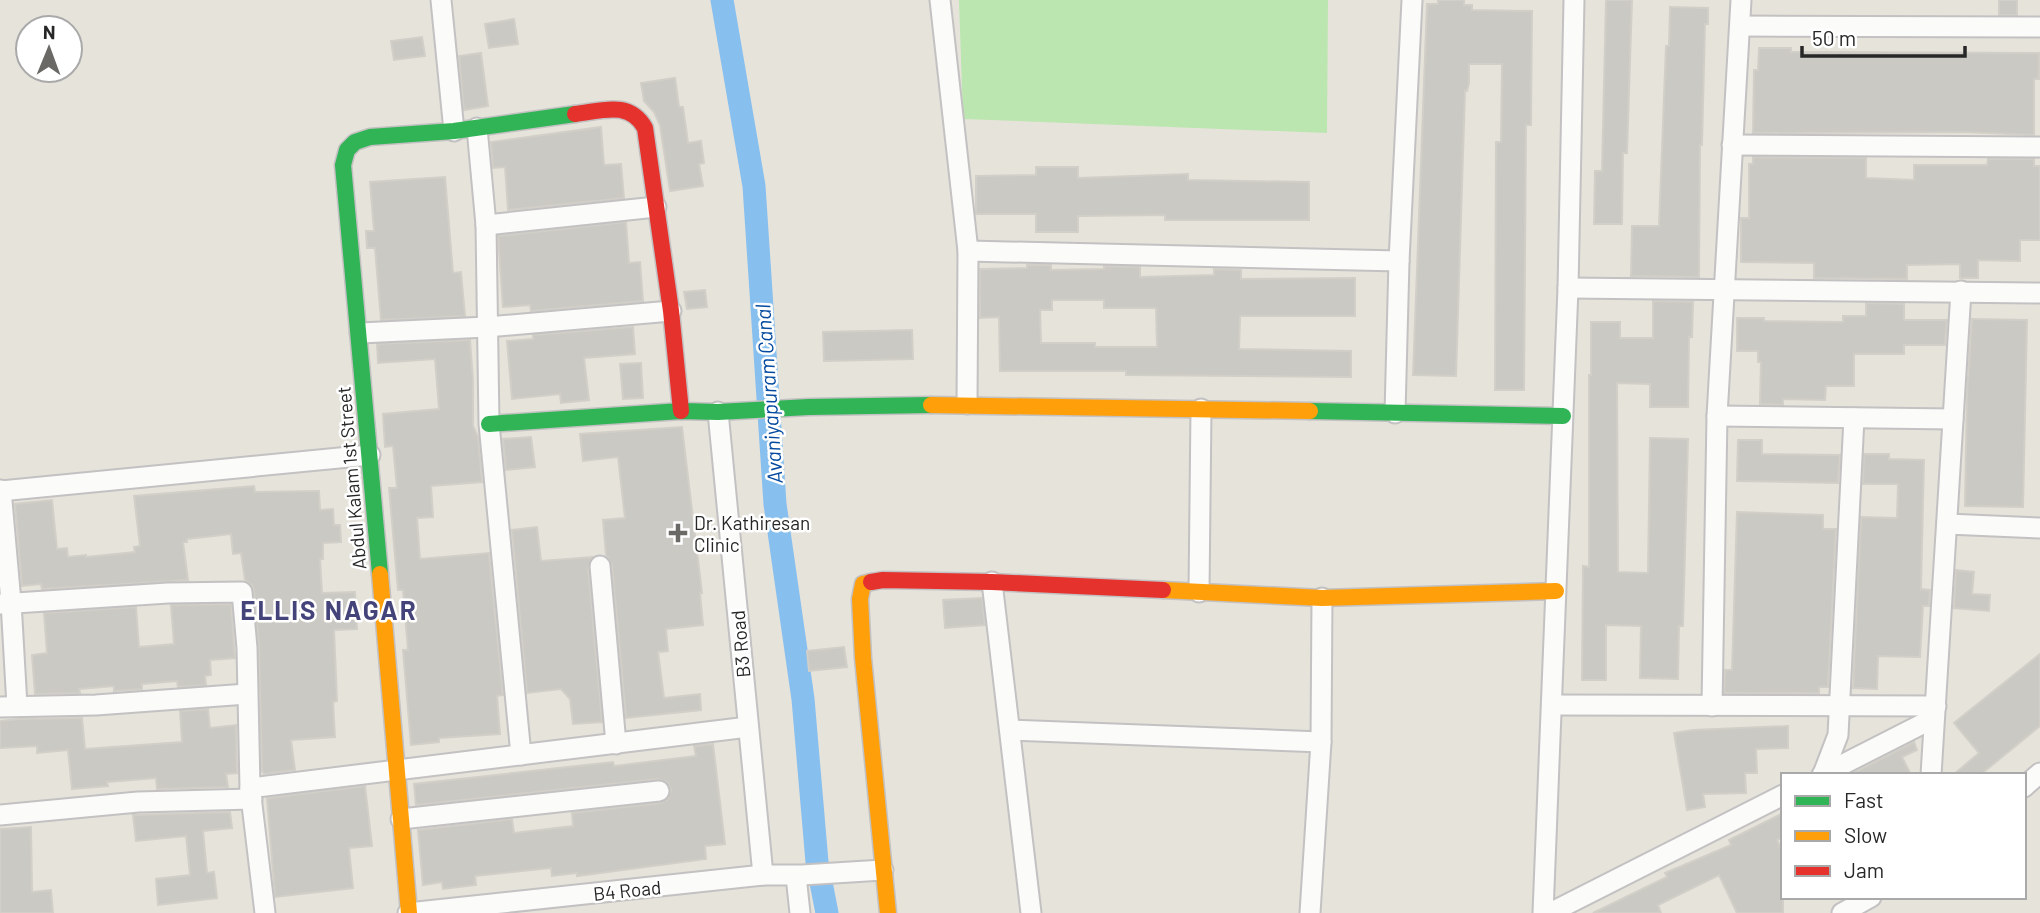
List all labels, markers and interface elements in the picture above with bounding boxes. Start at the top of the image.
north arrow [14,14,84,84]
scale bar [1802,14,1965,58]
text: N [43,20,56,43]
text: 50 m [1812,25,1856,50]
water label: Avaniyapuram Canal [749,303,787,485]
street label: Abdul Kalam 1st Street [332,385,370,571]
place label: Dr. Kathiresan Clinic [694,511,810,556]
marker: Dr. Kathiresan Clinic [668,523,688,543]
district label: ELLIS NAGAR [240,594,418,625]
street label: B3 Road [726,609,754,679]
legend [1781,773,2026,899]
text: Fast [1844,787,1884,812]
text: Slow [1844,822,1887,847]
text: Jam [1844,857,1884,882]
street label: B4 Road [592,875,662,905]

